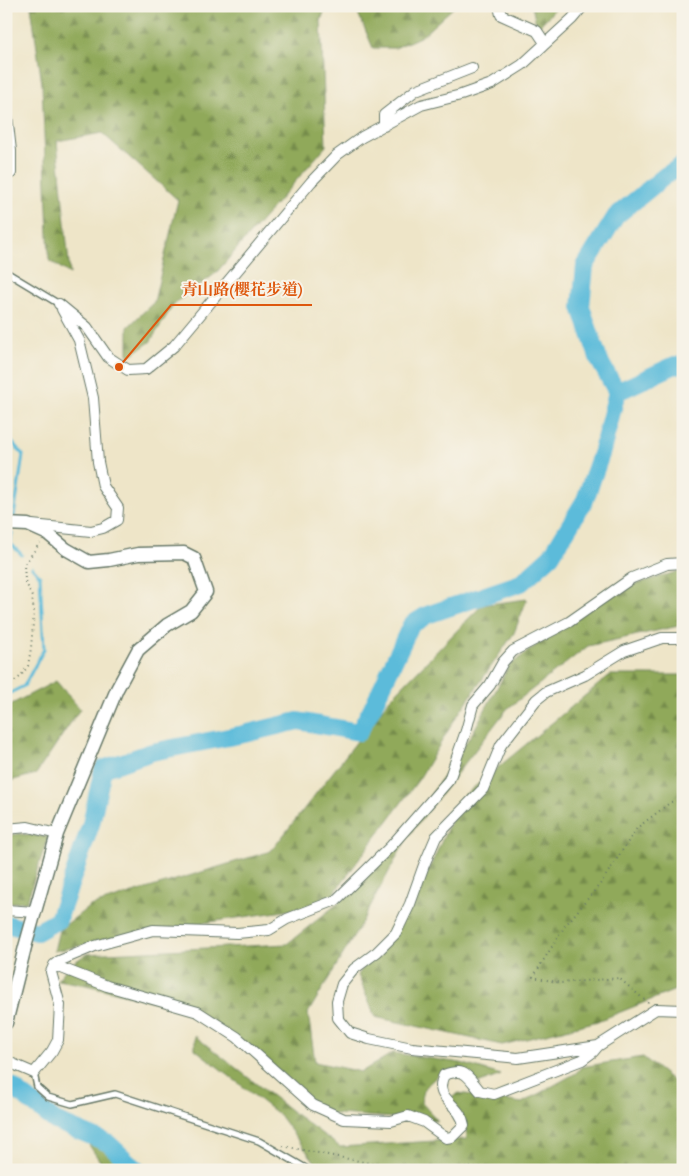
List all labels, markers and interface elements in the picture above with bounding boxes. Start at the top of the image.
callout: 青山路(櫻花步道) [171,274,312,305]
text: 青山路(櫻花步道) [182,280,302,300]

